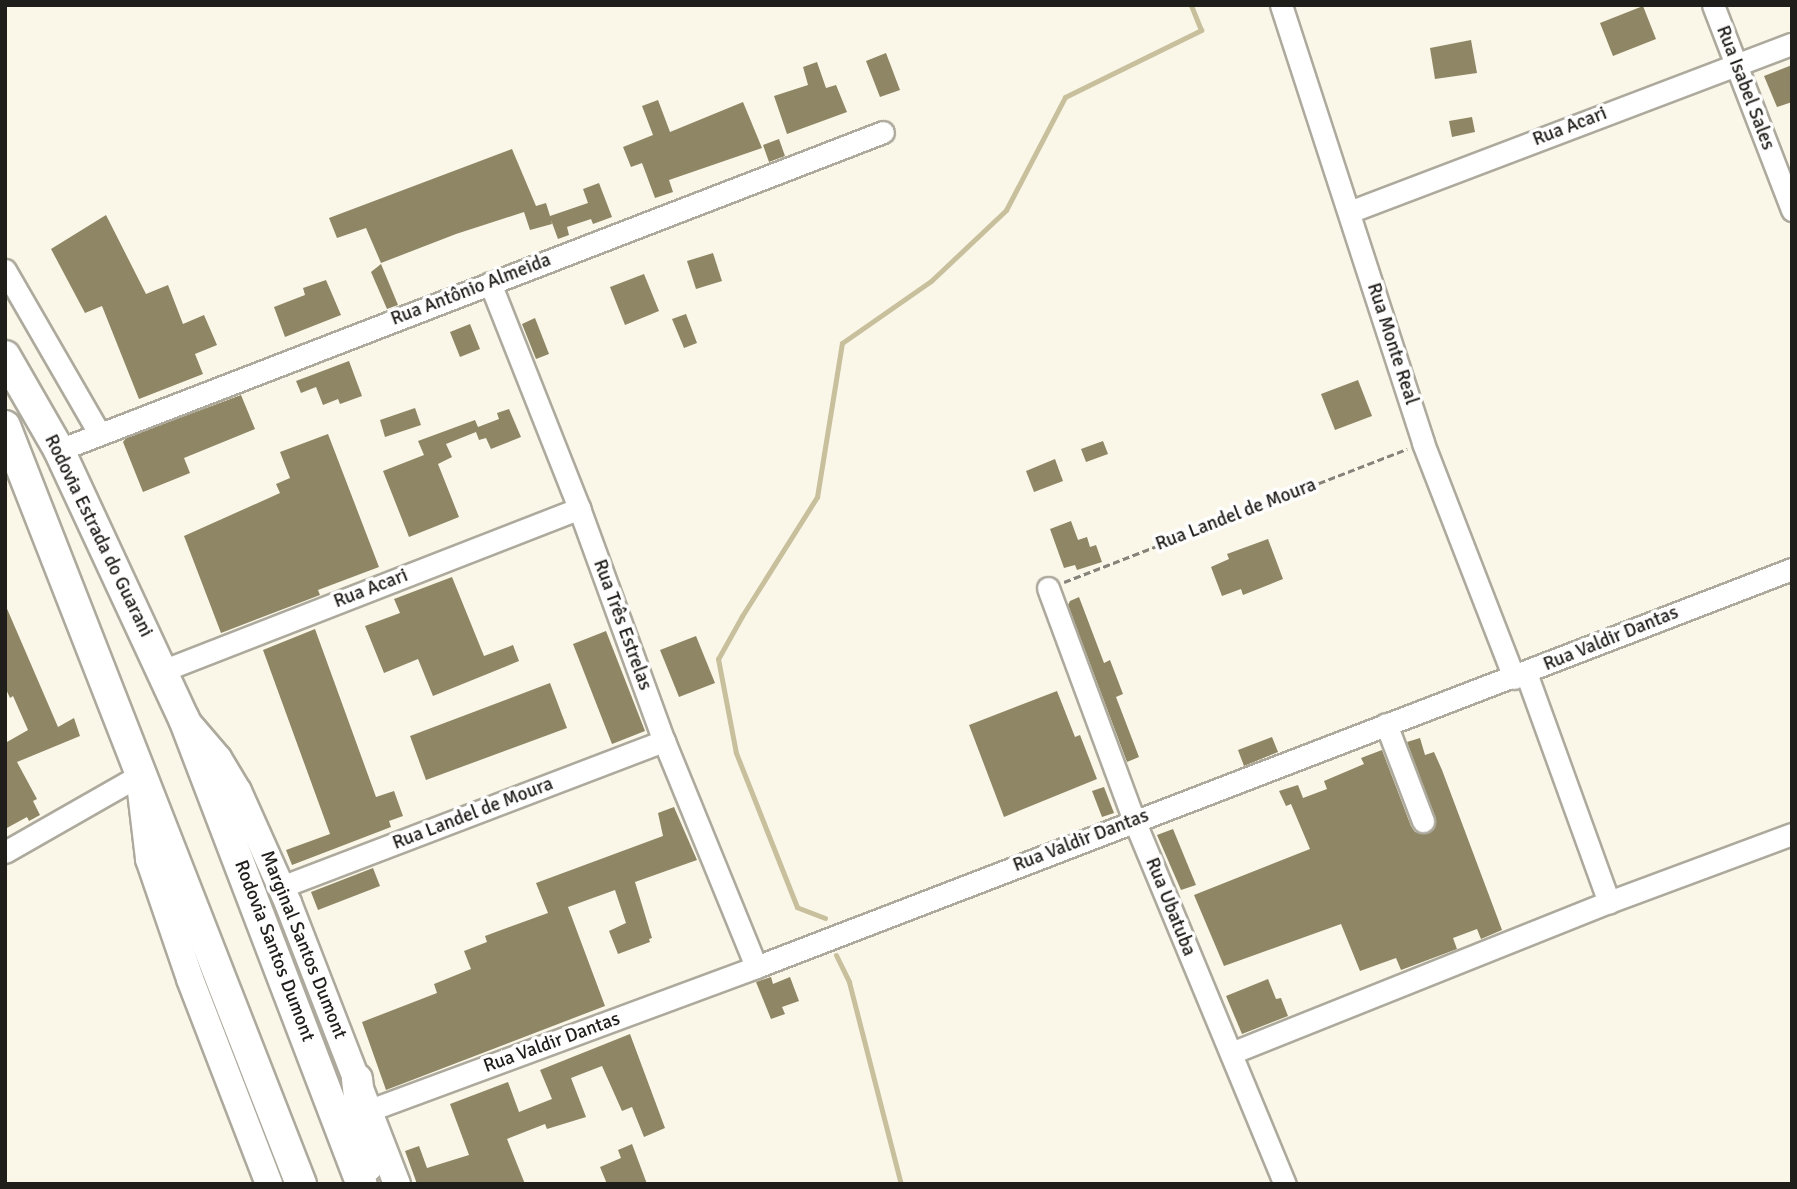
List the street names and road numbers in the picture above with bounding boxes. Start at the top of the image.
street label: Rua Isabel Sales [1711,23,1779,153]
street label: Rua Acari [1530,102,1610,152]
street label: Rua Antônio Almeida [388,249,554,331]
street label: Rua Monte Real [1362,280,1422,408]
street label: Rodovia Estrada do Guarani [39,431,157,641]
street label: Rua Landel de Moura [1153,474,1319,556]
street label: Rua Três Estrelas [588,556,656,694]
street label: Rua Acari [331,564,411,614]
street label: Rua Valdir Dantas [1540,602,1682,676]
street label: Rua Landel de Moura [390,773,556,855]
street label: Rua Valdir Dantas [1010,805,1152,877]
street label: Marginal Santos Dumont [255,848,351,1042]
street label: Rua Ubatuba [1140,854,1200,960]
street label: Rodovia Santos Dumont [229,857,319,1045]
street label: Rua Valdir Dantas [481,1008,623,1078]

